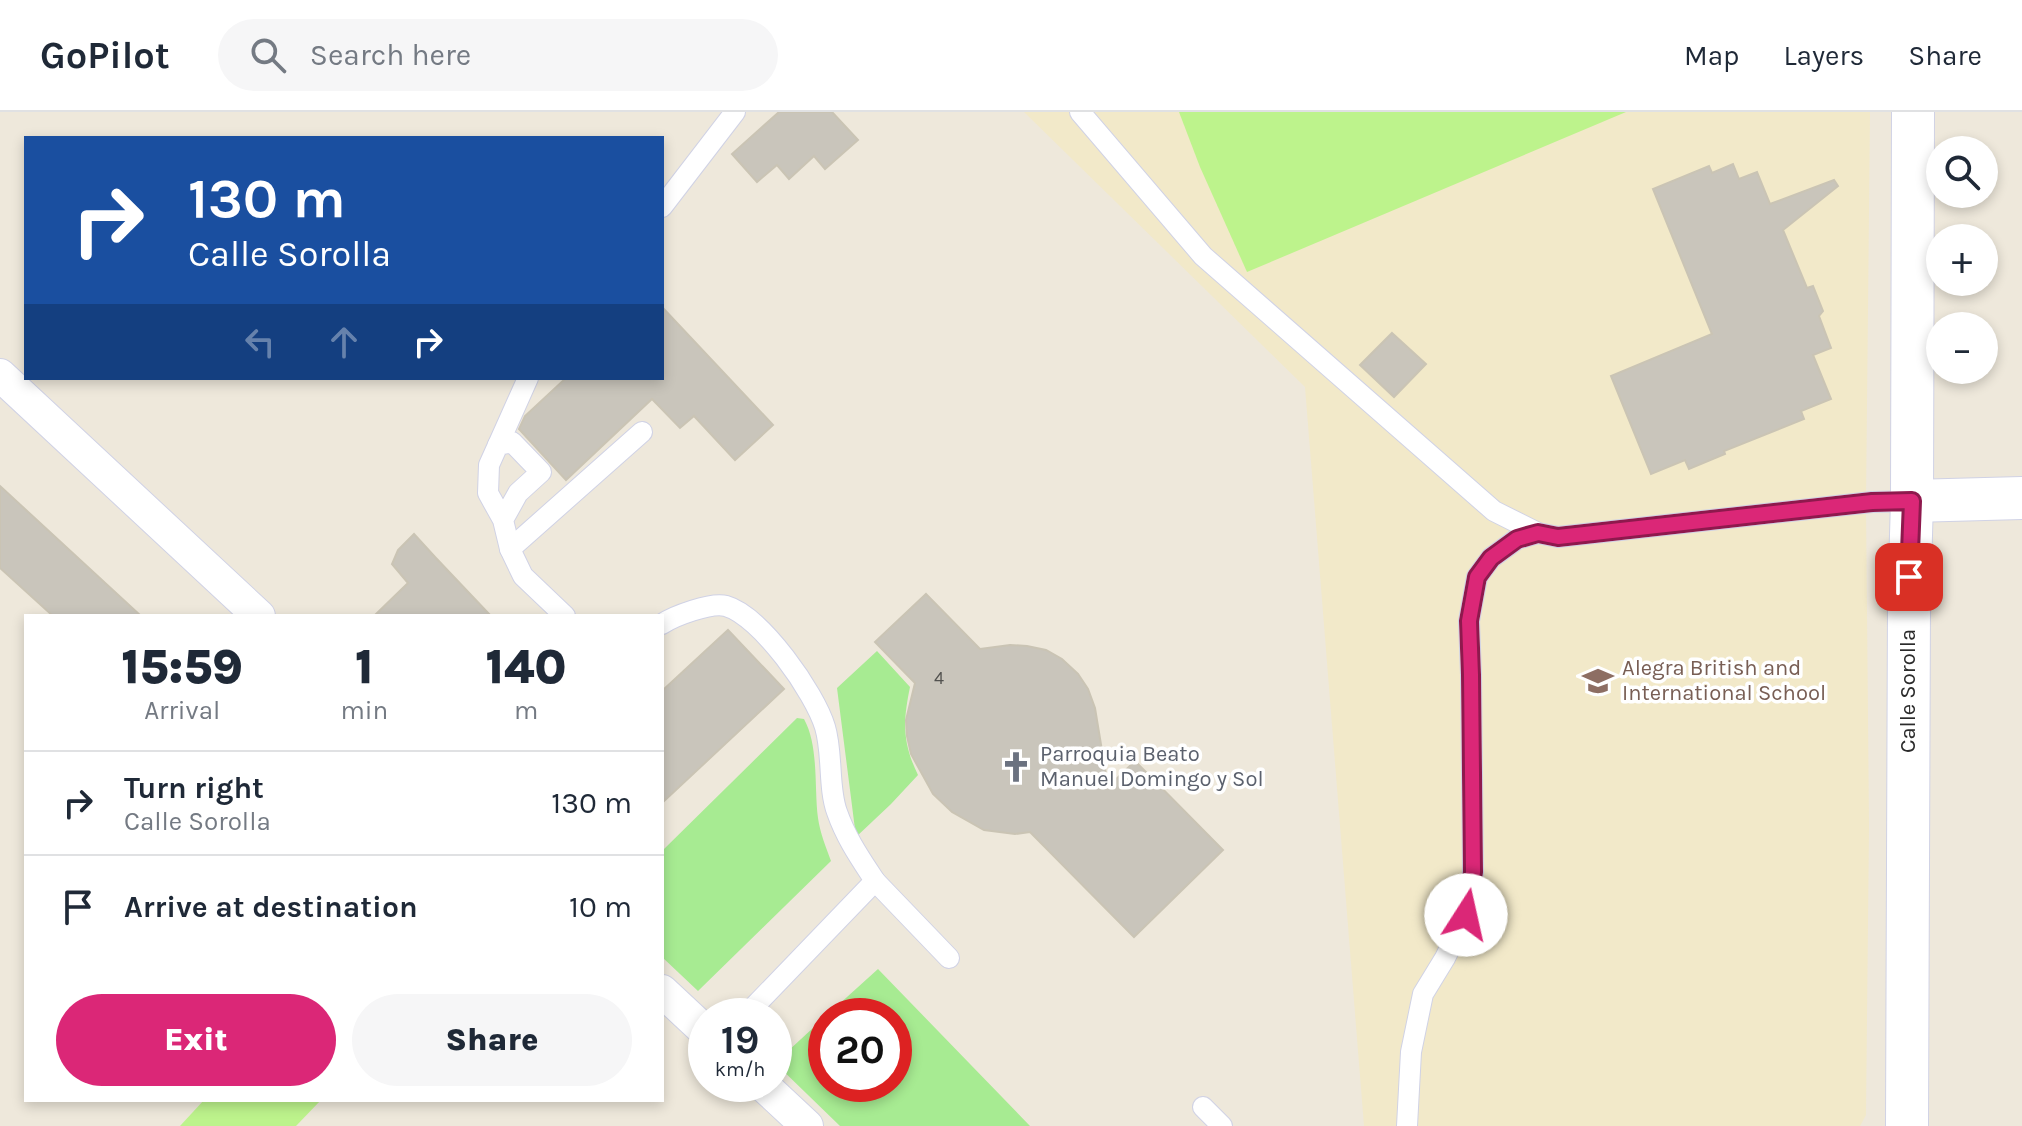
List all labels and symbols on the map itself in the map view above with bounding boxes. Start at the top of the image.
pin [1875,543,1943,611]
street label: Calle Sorolla [1895,629,1921,753]
place label: Alegra British and International School [1622,655,1826,706]
school or university icon: Alegra British and International School [1581,664,1615,698]
house number: 4 [934,667,944,689]
place label: Parroquia Beato Manuel Domingo y Sol [1040,741,1264,792]
church icon: Parroquia Beato Manuel Domingo y Sol [999,750,1033,784]
position arrow [1424,873,1508,957]
speed limit sign: 20 [808,998,912,1102]

